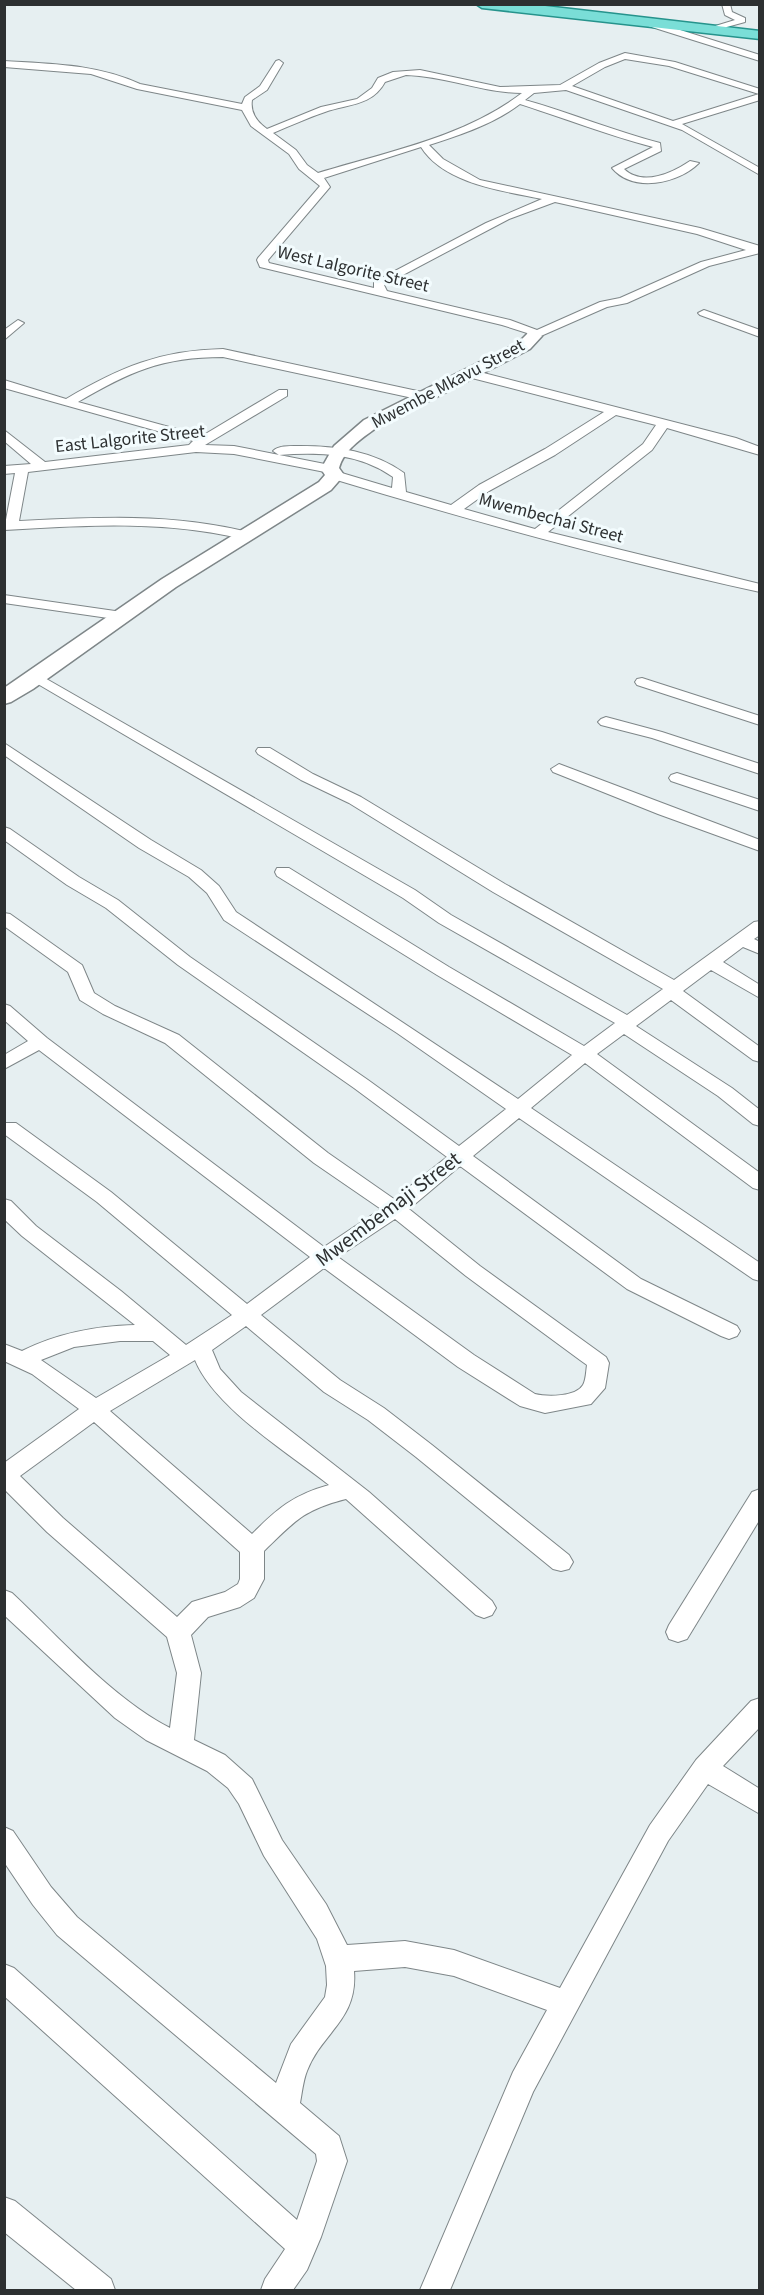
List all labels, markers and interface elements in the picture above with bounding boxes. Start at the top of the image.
street label: West Lalgorite Street [275,239,431,299]
street label: Mwembe Mkavu Street [367,333,529,435]
street label: East Lalgorite Street [54,419,206,459]
street label: Mwembechai Street [476,487,626,549]
street label: Mwembemaji Street [309,1144,467,1274]

